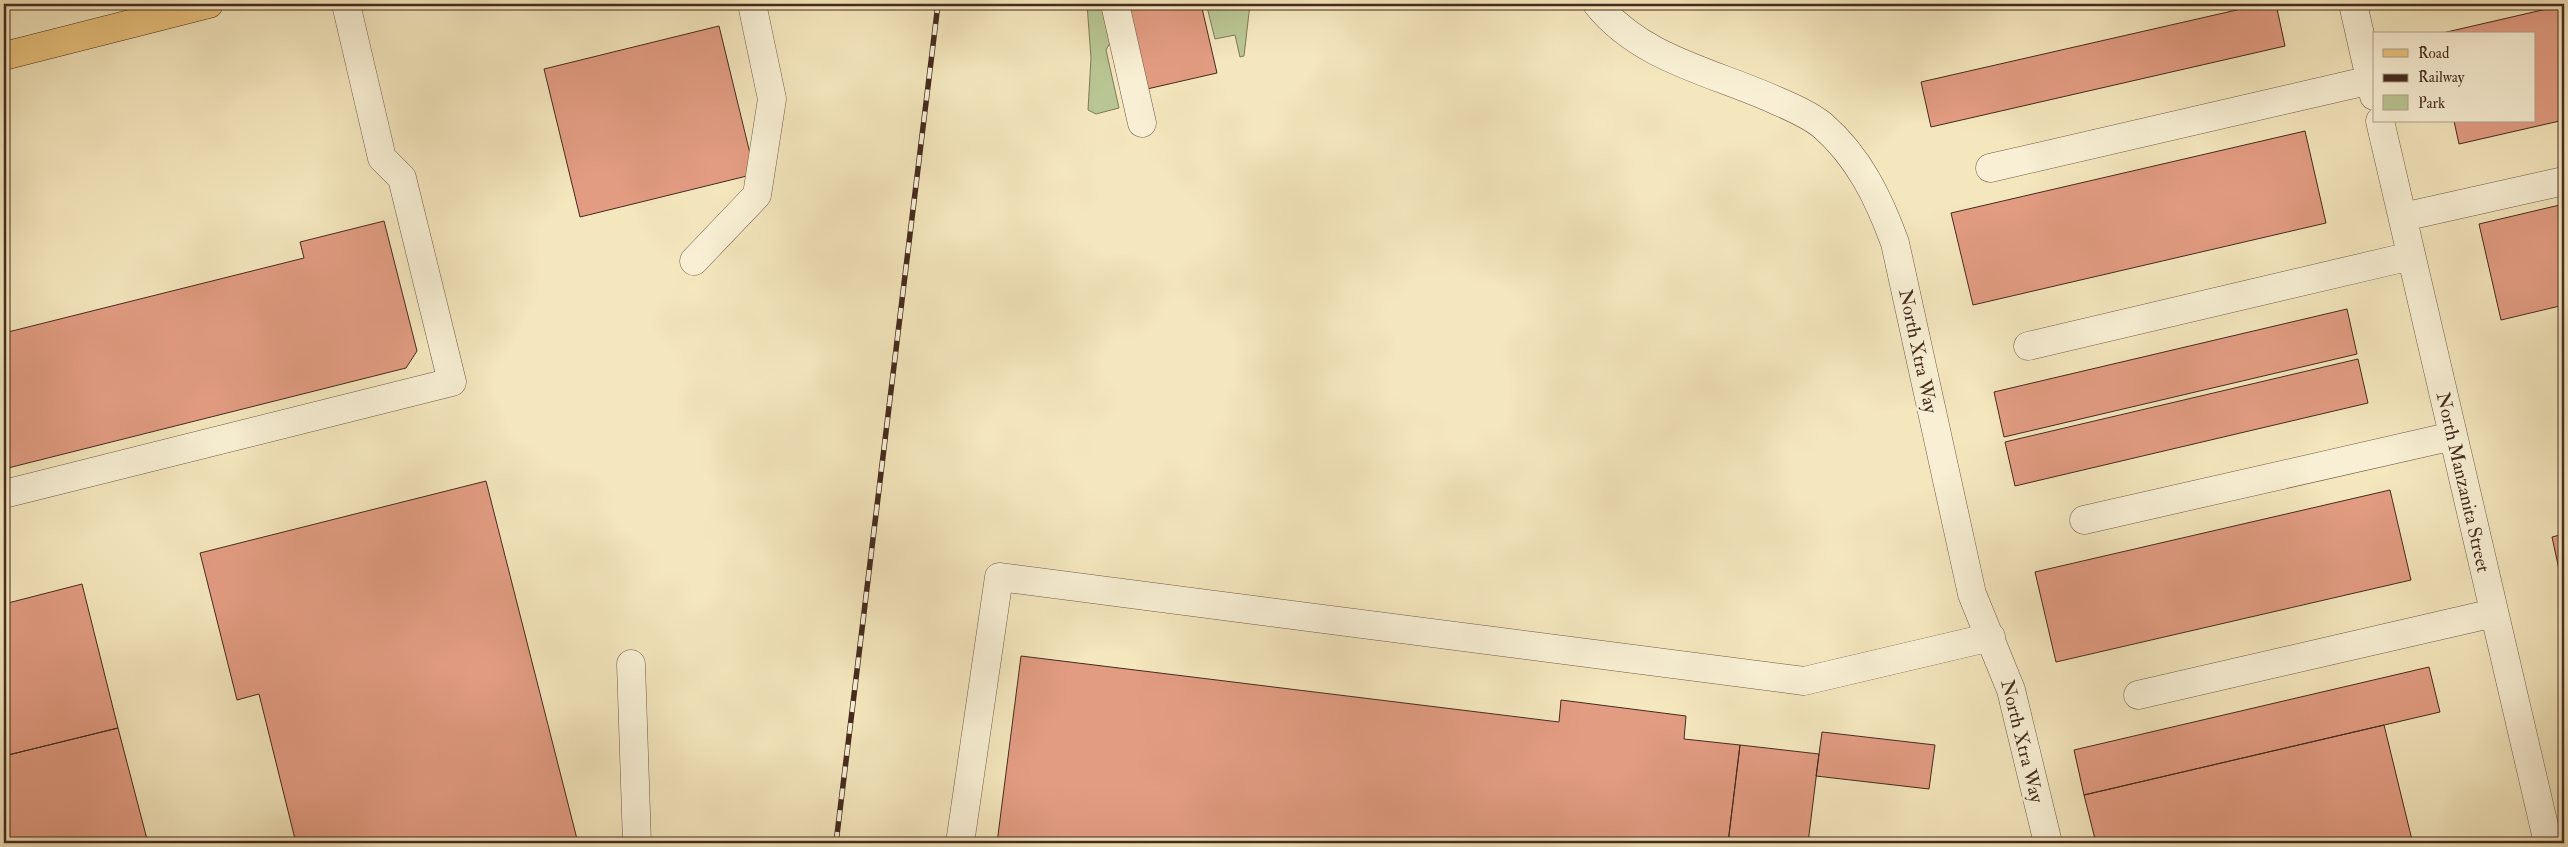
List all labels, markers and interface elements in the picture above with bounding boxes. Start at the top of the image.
legend [2373,32,2536,122]
text: Road [2418,44,2450,63]
text: Railway [2418,68,2465,87]
text: Park [2418,94,2445,113]
street label: North Xtra Way [1893,287,1943,416]
street label: North Manzanita Street [2431,390,2495,575]
street label: North Xtra Way [1995,677,2049,806]

